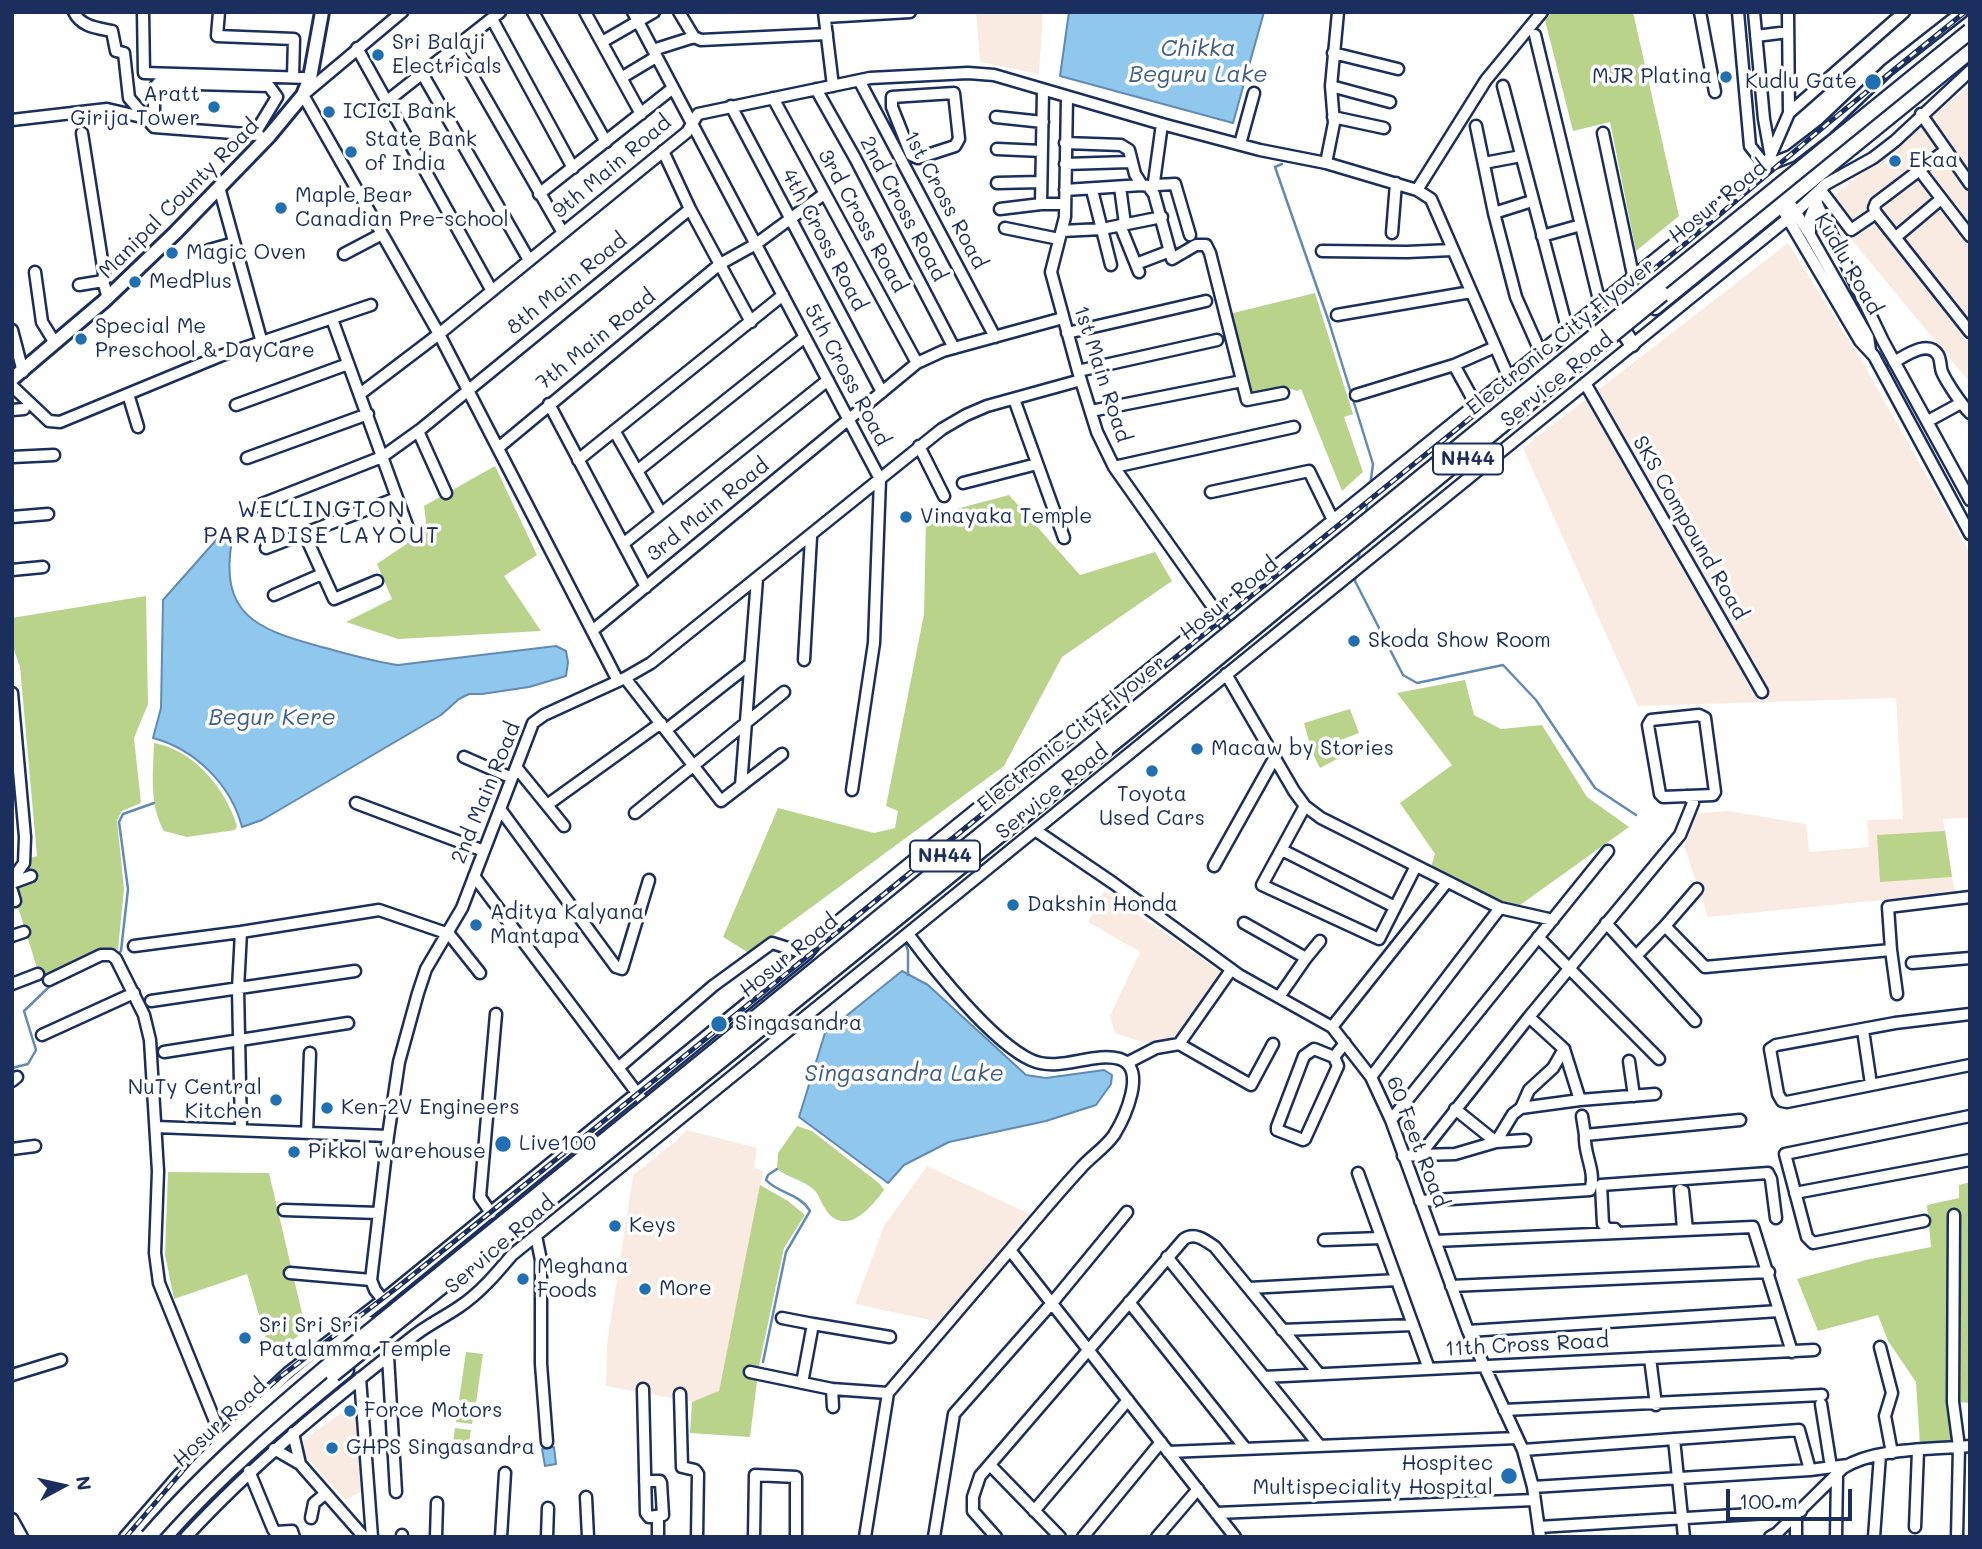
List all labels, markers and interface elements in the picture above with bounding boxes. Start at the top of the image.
place label: Sri Balaji Electricals [392,30,502,80]
water label: Chikka Beguru Lake [1129,35,1267,89]
marker: Sri Balaji Electricals [370,47,386,63]
place label: MJR Platina [1592,64,1712,90]
marker: MJR Platina [1718,69,1734,85]
place label: Kudlu Gate [1745,69,1857,95]
marker: Kudlu Gate [1863,72,1883,92]
place label: Aratt Girija Tower [70,82,200,132]
marker: Aratt Girija Tower [206,99,222,115]
place label: ICICI Bank [343,99,456,125]
marker: ICICI Bank [321,104,337,120]
street label: 9th Main Road [548,110,676,224]
street label: Manipal County Road [94,114,264,284]
place label: State Bank of India [365,127,477,177]
street label: 1st Cross Road [898,127,992,273]
street label: 2nd Cross Road [854,132,952,286]
marker: State Bank of India [343,144,359,160]
street label: 3rd Cross Road [812,145,912,297]
place label: Ekaa [1909,148,1958,174]
marker: Ekaa [1887,153,1903,169]
street label: Hosur Road [1664,155,1772,249]
street label: 4th Cross Road [776,165,872,315]
place label: Maple Bear Canadian Pre-school [295,183,509,233]
marker: Maple Bear Canadian Pre-school [273,200,289,216]
street label: Kudlu Road [1809,209,1887,319]
street label: 8th Main Road [502,228,632,340]
place label: Magic Oven [186,240,306,266]
marker: Magic Oven [164,245,180,261]
street label: Electronic City Flyover [1462,253,1660,421]
place label: MedPlus [149,269,232,295]
marker: MedPlus [127,274,143,290]
street label: 7th Main Road [531,284,661,396]
street label: 5th Cross Road [799,300,895,450]
street label: 1st Main Road [1068,302,1136,446]
place label: Special Me Preschool & DayCare [95,314,315,364]
street label: Service Road [1496,327,1618,433]
marker: Special Me Preschool & DayCare [73,331,89,347]
street label: SKS Compound Road [1627,432,1753,624]
road number: NH44 [1433,444,1503,474]
street label: 3rd Main Road [642,453,774,567]
district label: WELLINGTON PARADISE LAYOUT [205,496,439,550]
place label: Vinayaka Temple [920,504,1092,530]
marker: Vinayaka Temple [898,509,914,525]
street label: Hosur Road [1175,552,1283,646]
place label: Skoda Show Room [1368,628,1551,654]
marker: Skoda Show Room [1346,633,1362,649]
street label: Electronic City Flyover [973,650,1171,818]
water label: Begur Kere [208,704,336,732]
street label: 2nd Main Road [446,719,526,867]
place label: Macaw by Stories [1211,736,1394,762]
street label: Service Road [991,739,1113,845]
marker: Macaw by Stories [1189,741,1205,757]
marker: Toyota Used Cars [1144,763,1160,779]
place label: Toyota Used Cars [1099,782,1205,832]
road number: NH44 [910,841,980,872]
place label: Dakshin Honda [1027,892,1178,918]
marker: Dakshin Honda [1005,897,1021,913]
place label: Aditya Kalyana Mantapa [490,900,644,950]
street label: Hosur Road [735,909,843,1003]
marker: Aditya Kalyana Mantapa [468,917,484,933]
place label: Singasandra [735,1011,862,1037]
marker: Singasandra [709,1014,729,1034]
water label: Singasandra Lake [804,1060,1004,1088]
street label: 60 Feet Road [1380,1073,1454,1211]
place label: NuTy Central Kitchen [128,1075,262,1125]
marker: NuTy Central Kitchen [268,1092,284,1108]
place label: Ken-2V Engineers [341,1095,520,1121]
marker: Ken-2V Engineers [319,1100,335,1116]
place label: Live100 [519,1131,596,1157]
marker: Live100 [493,1134,513,1154]
place label: Pikkol warehouse [308,1139,486,1165]
marker: Pikkol warehouse [286,1144,302,1160]
street label: Service Road [440,1190,560,1300]
place label: Keys [629,1213,676,1239]
marker: Keys [607,1218,623,1234]
place label: Meghana Foods [537,1254,629,1304]
marker: Meghana Foods [515,1271,531,1287]
place label: More [659,1276,712,1302]
marker: More [637,1281,653,1297]
place label: Sri Sri Sri Patalamma Temple [259,1313,452,1363]
street label: 11th Cross Road [1444,1328,1610,1362]
marker: Sri Sri Sri Patalamma Temple [237,1330,253,1346]
street label: Hosur Road [168,1373,272,1473]
place label: Force Motors [364,1398,502,1424]
marker: Force Motors [342,1403,358,1419]
place label: GHPS Singasandra [346,1435,535,1461]
marker: GHPS Singasandra [324,1440,340,1456]
north arrow [28,1451,98,1521]
place label: Hospitec Multispeciality Hospital [1253,1451,1493,1501]
marker: Hospitec Multispeciality Hospital [1499,1466,1519,1486]
text: N [71,1474,98,1492]
scale bar [1730,1476,1856,1520]
text: 100 m [1739,1487,1798,1514]

